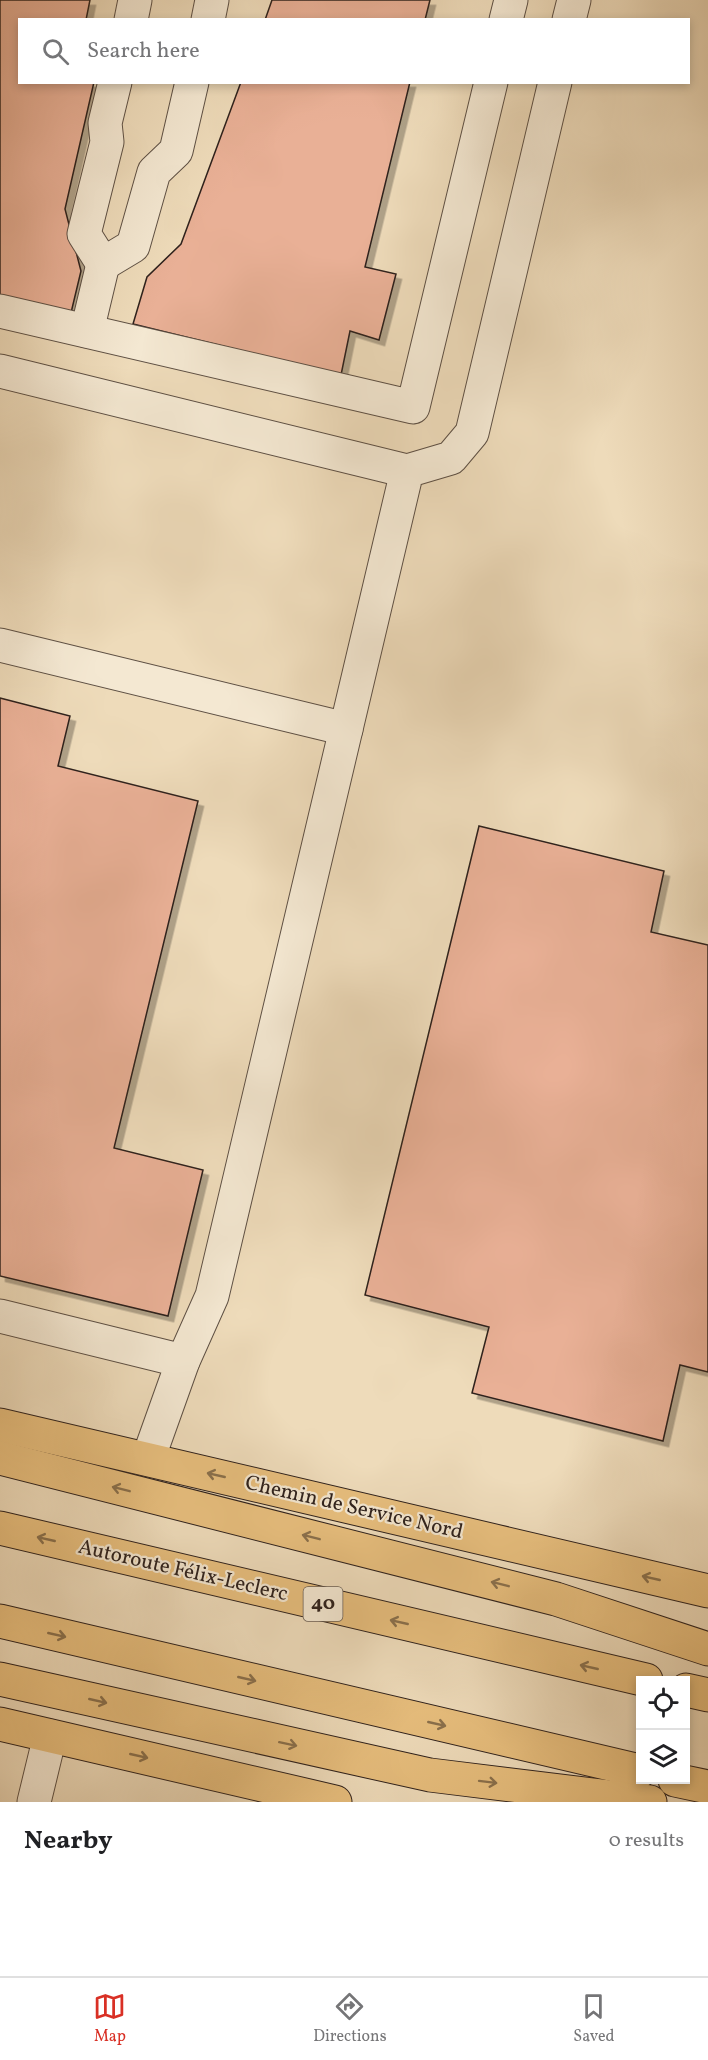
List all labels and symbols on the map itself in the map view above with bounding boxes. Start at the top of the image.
one-way arrow [207,1469,226,1481]
street label: Chemin de Service Nord [242,1469,466,1547]
one-way arrow [112,1483,131,1495]
one-way arrow [301,1530,320,1542]
one-way arrow [36,1532,55,1544]
street label: Autoroute Félix-Leclerc [75,1533,291,1609]
one-way arrow [642,1571,661,1583]
one-way arrow [490,1578,509,1590]
road number: 40 [304,1587,342,1621]
one-way arrow [390,1616,409,1628]
one-way arrow [47,1629,66,1641]
one-way arrow [579,1661,599,1672]
one-way arrow [237,1674,256,1686]
one-way arrow [88,1696,107,1707]
one-way arrow [427,1718,446,1730]
one-way arrow [279,1738,298,1750]
one-way arrow [129,1751,148,1763]
one-way arrow [477,1777,497,1788]

